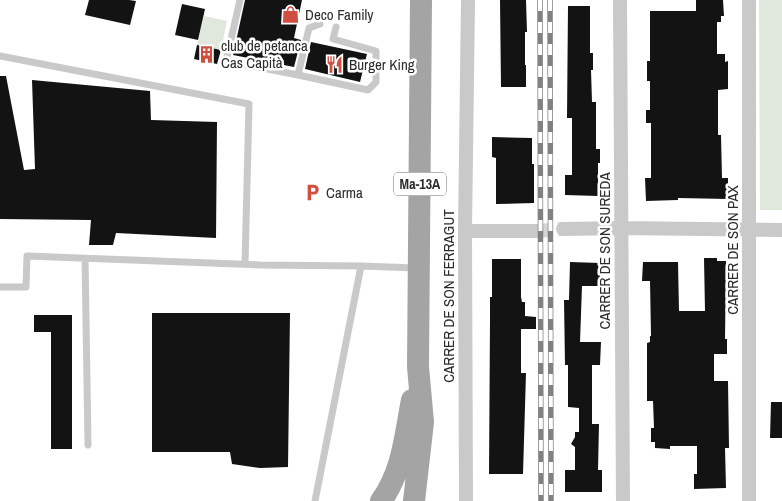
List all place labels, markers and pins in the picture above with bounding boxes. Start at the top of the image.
place label: Deco Family [305,4,374,25]
shop icon: Deco Family [281,5,301,25]
place label: club de petanca Cas Capità [221,35,308,73]
building icon: club de petanca Cas Capità [197,45,217,65]
place label: Burger King [349,54,415,75]
restaurant icon: Burger King [325,55,345,75]
place label: Carma [326,182,363,203]
parking icon: Carma [302,183,322,203]

